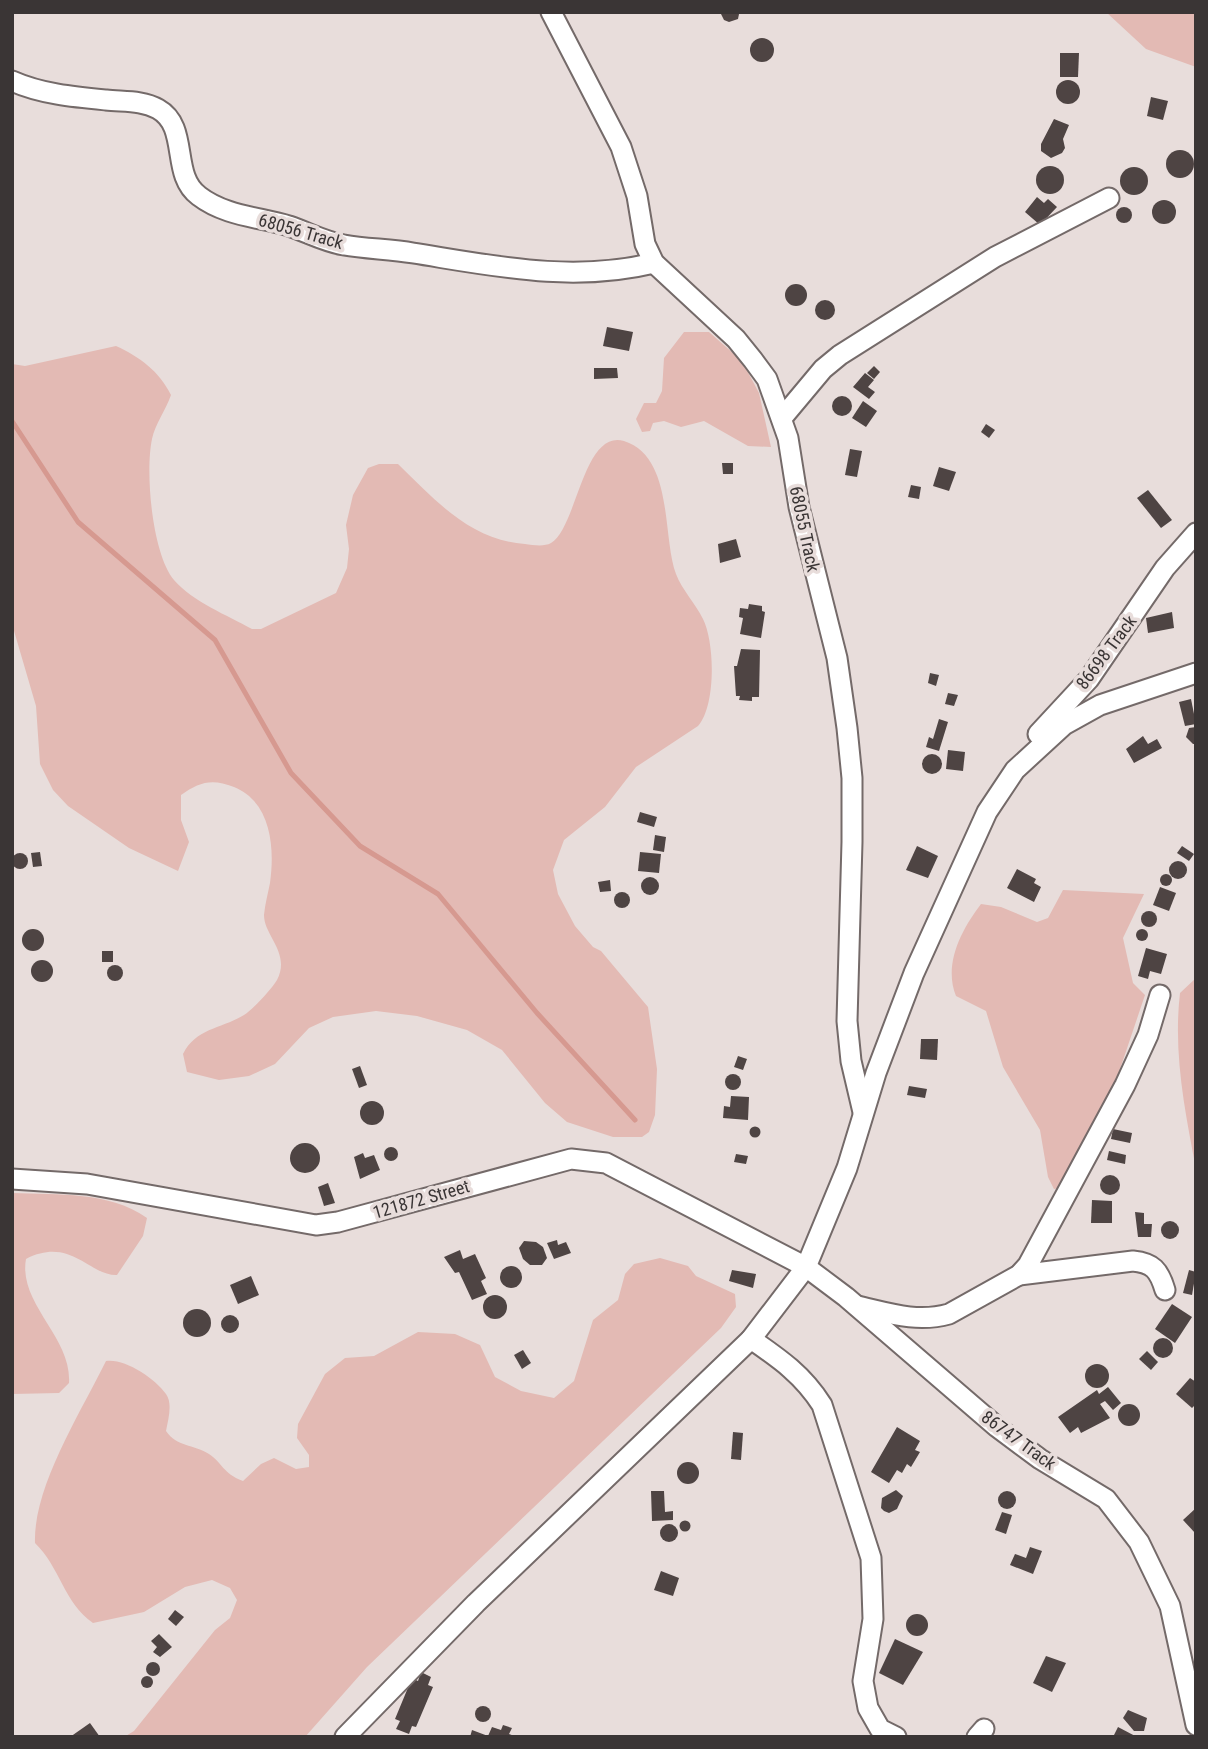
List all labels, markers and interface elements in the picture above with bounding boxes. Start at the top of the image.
street label: 68056 Track [256,209,346,253]
street label: 68055 Track [786,484,824,574]
street label: 86698 Track [1071,611,1141,693]
street label: 121872 Street [370,1175,472,1223]
street label: 86747 Track [978,1406,1060,1474]

